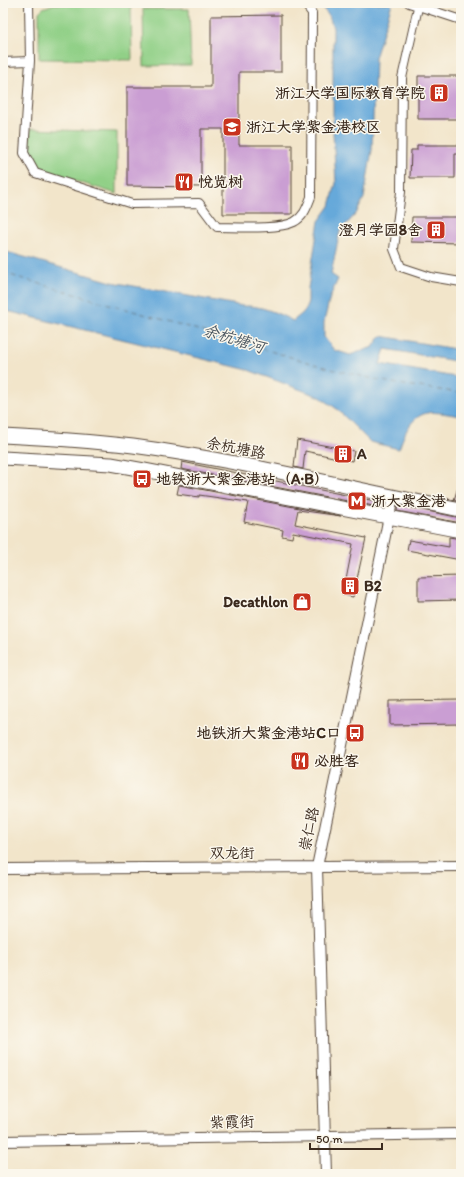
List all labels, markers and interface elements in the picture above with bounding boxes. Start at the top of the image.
building icon: 浙江大学国际教育学院 [428,82,450,104]
place label: 浙江大学国际教育学院 [275,84,425,102]
school or university icon: 浙江大学紫金港校区 [221,116,243,138]
place label: 浙江大学紫金港校区 [246,118,381,136]
restaurant icon: 悦览树 [173,171,195,193]
place label: 悦览树 [198,173,243,191]
building icon: 澄月学园8舍 [425,219,447,241]
place label: 澄月学园8舍 [339,221,422,239]
water label: 余杭塘河 [200,320,270,358]
street label: 余杭塘路 [205,433,267,463]
building icon: A [332,443,354,465]
place label: A [356,445,367,463]
bus stop icon: 地铁浙大紫金港站（A·B） [131,468,153,490]
place label: 地铁浙大紫金港站（A·B） [156,470,329,488]
metro station icon: 浙大紫金港 [346,490,368,512]
place label: 浙大紫金港 [371,492,446,510]
building icon: B2 [339,575,361,597]
place label: B2 [364,577,382,595]
shop icon: Decathlon [291,591,313,613]
place label: Decathlon [223,593,289,611]
bus stop icon: 地铁浙大紫金港站C口 [344,722,366,744]
place label: 地铁浙大紫金港站C口 [196,724,341,742]
restaurant icon: 必胜客 [289,750,311,772]
place label: 必胜客 [314,752,359,770]
street label: 崇仁路 [296,805,322,853]
street label: 双龙街 [209,844,255,862]
street label: 紫霞街 [209,1113,255,1131]
scale bar [310,1125,382,1151]
text: 50 m [316,1132,342,1146]

